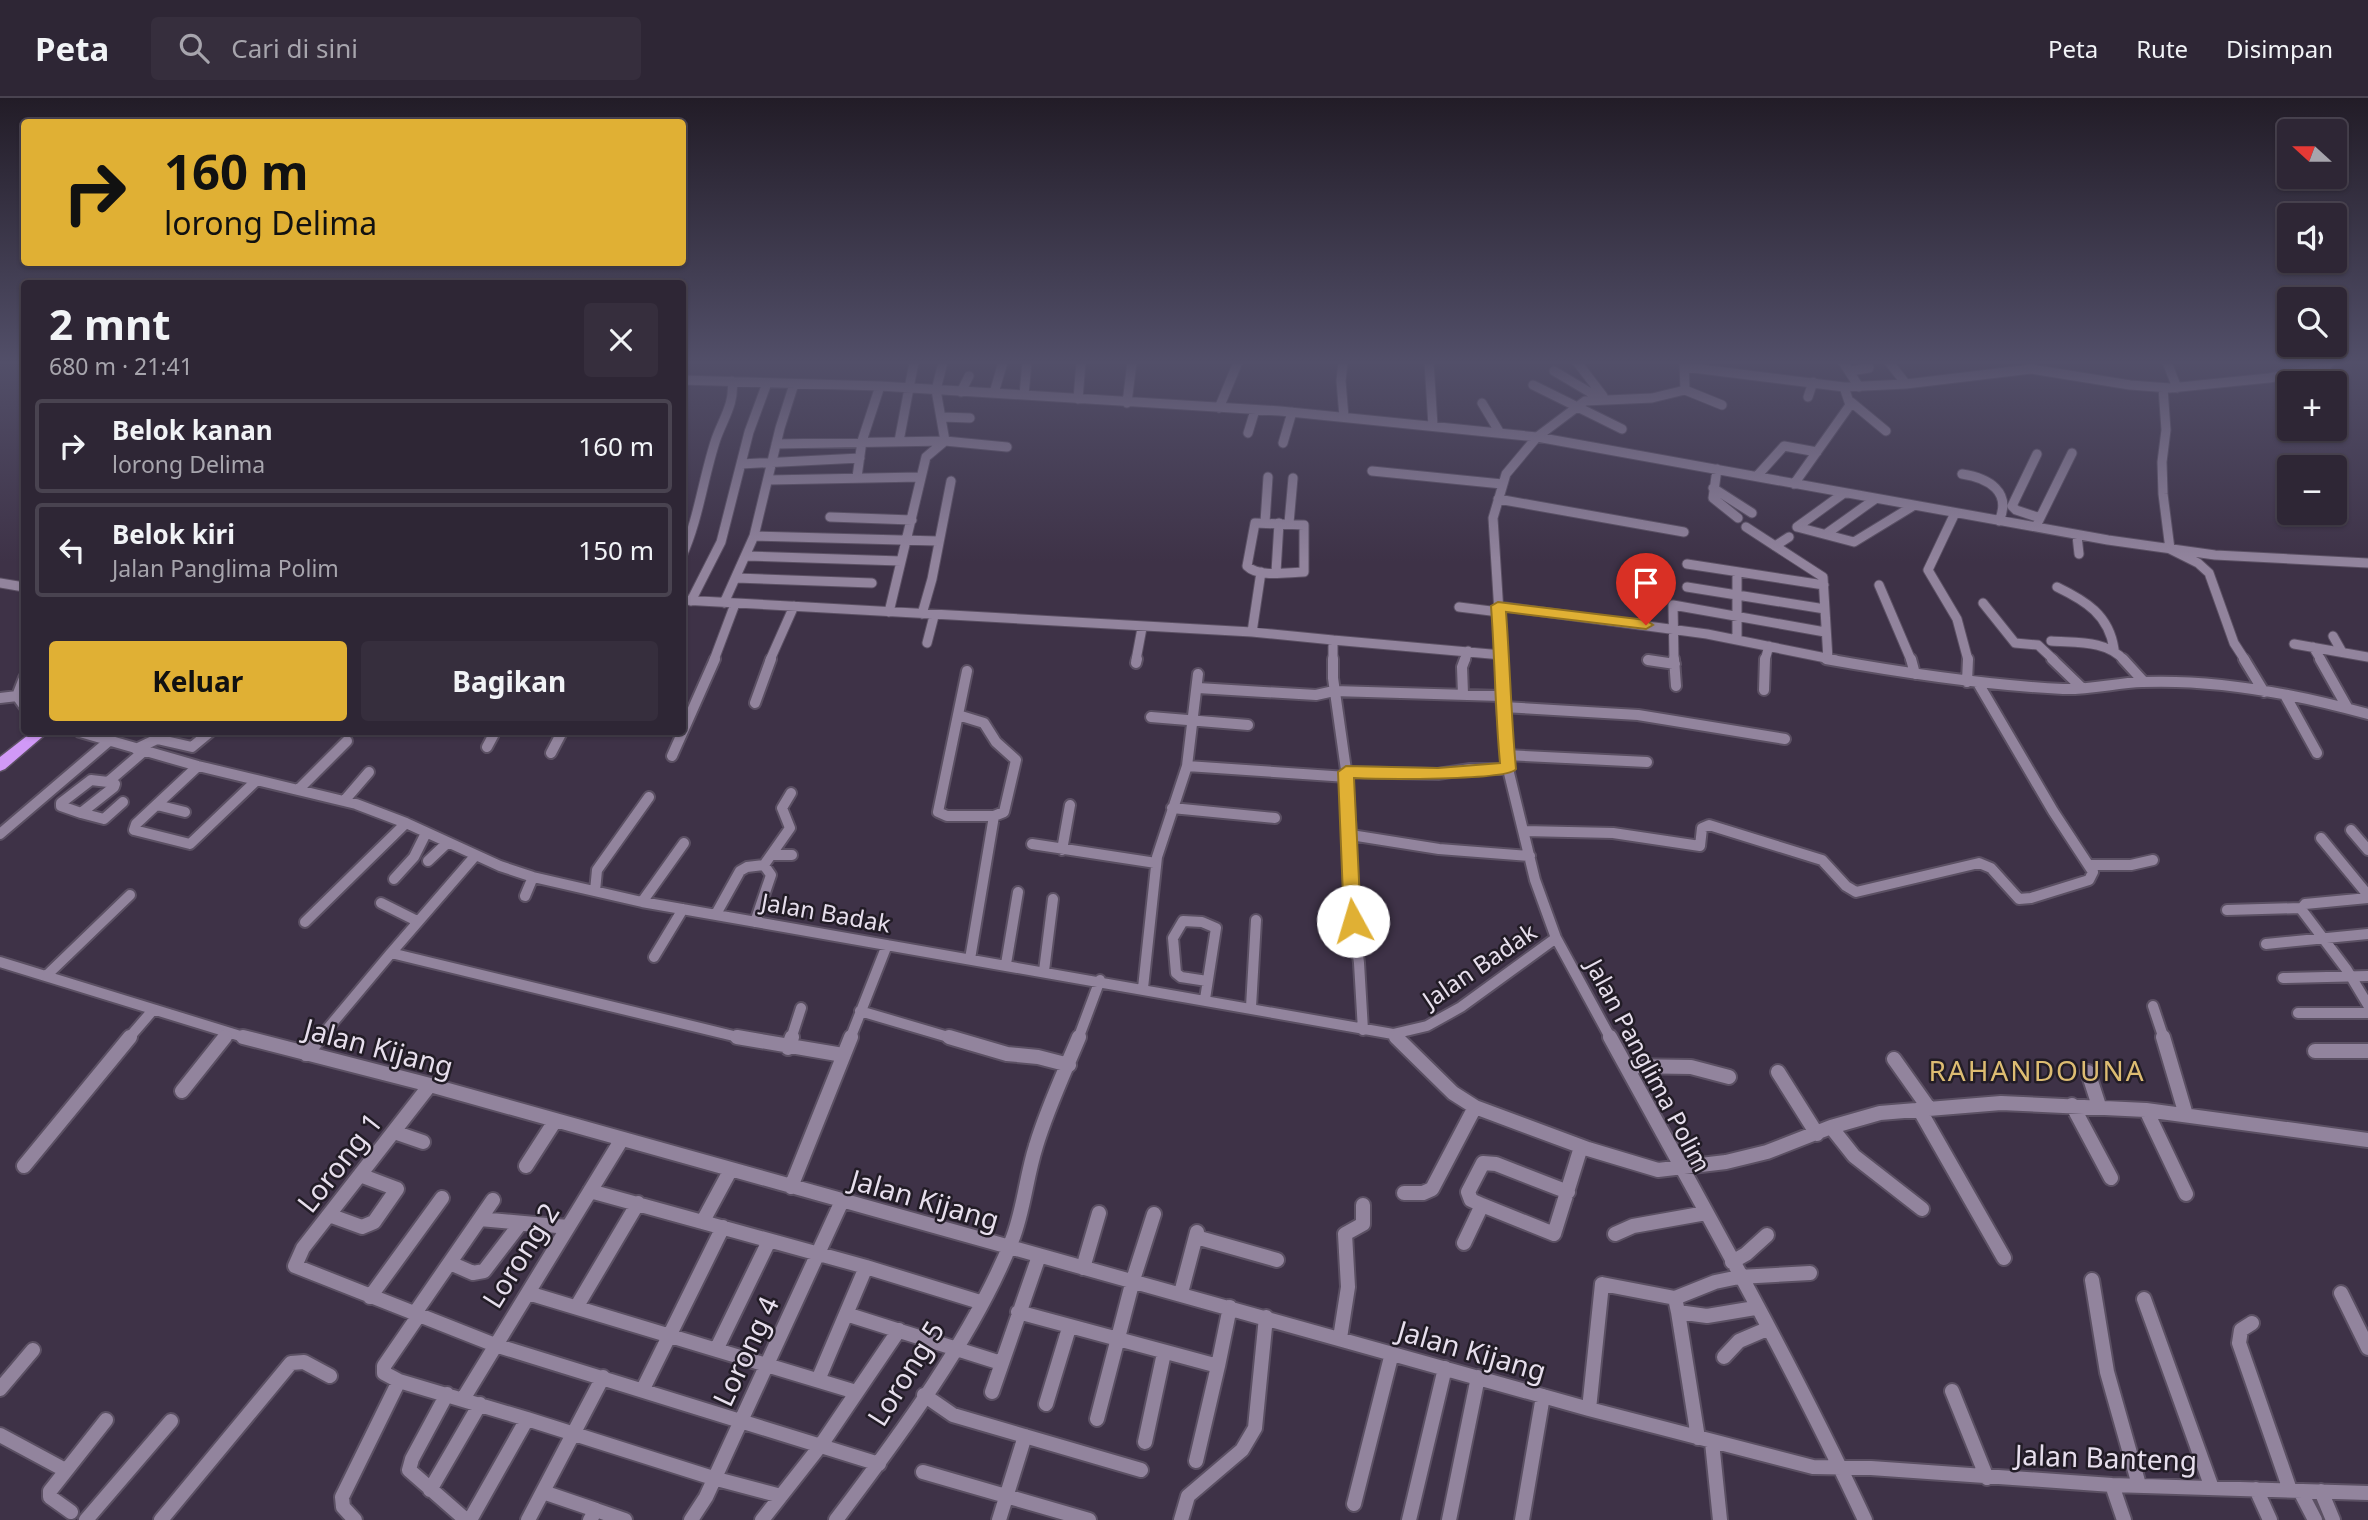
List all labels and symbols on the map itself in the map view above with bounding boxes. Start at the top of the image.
north arrow [2277,119,2347,189]
pin [1616,553,1676,625]
street label: Jalan Badak [757,884,893,940]
position arrow [1316,884,1390,958]
street label: Jalan Badak [1414,915,1543,1016]
street label: Jalan Panglima Polim [1578,951,1719,1177]
street label: Jalan Kijang [297,1008,458,1085]
district label: RAHANDOUNA [1928,1051,2146,1089]
street label: Lorong 1 [288,1104,390,1220]
street label: Jalan Kijang [843,1159,1004,1238]
street label: Lorong 2 [473,1195,567,1315]
street label: Lorong 4 [703,1290,787,1412]
street label: Jalan Kijang [1390,1310,1551,1389]
street label: Lorong 5 [858,1313,952,1433]
street label: Jalan Banteng [2011,1435,2198,1479]

